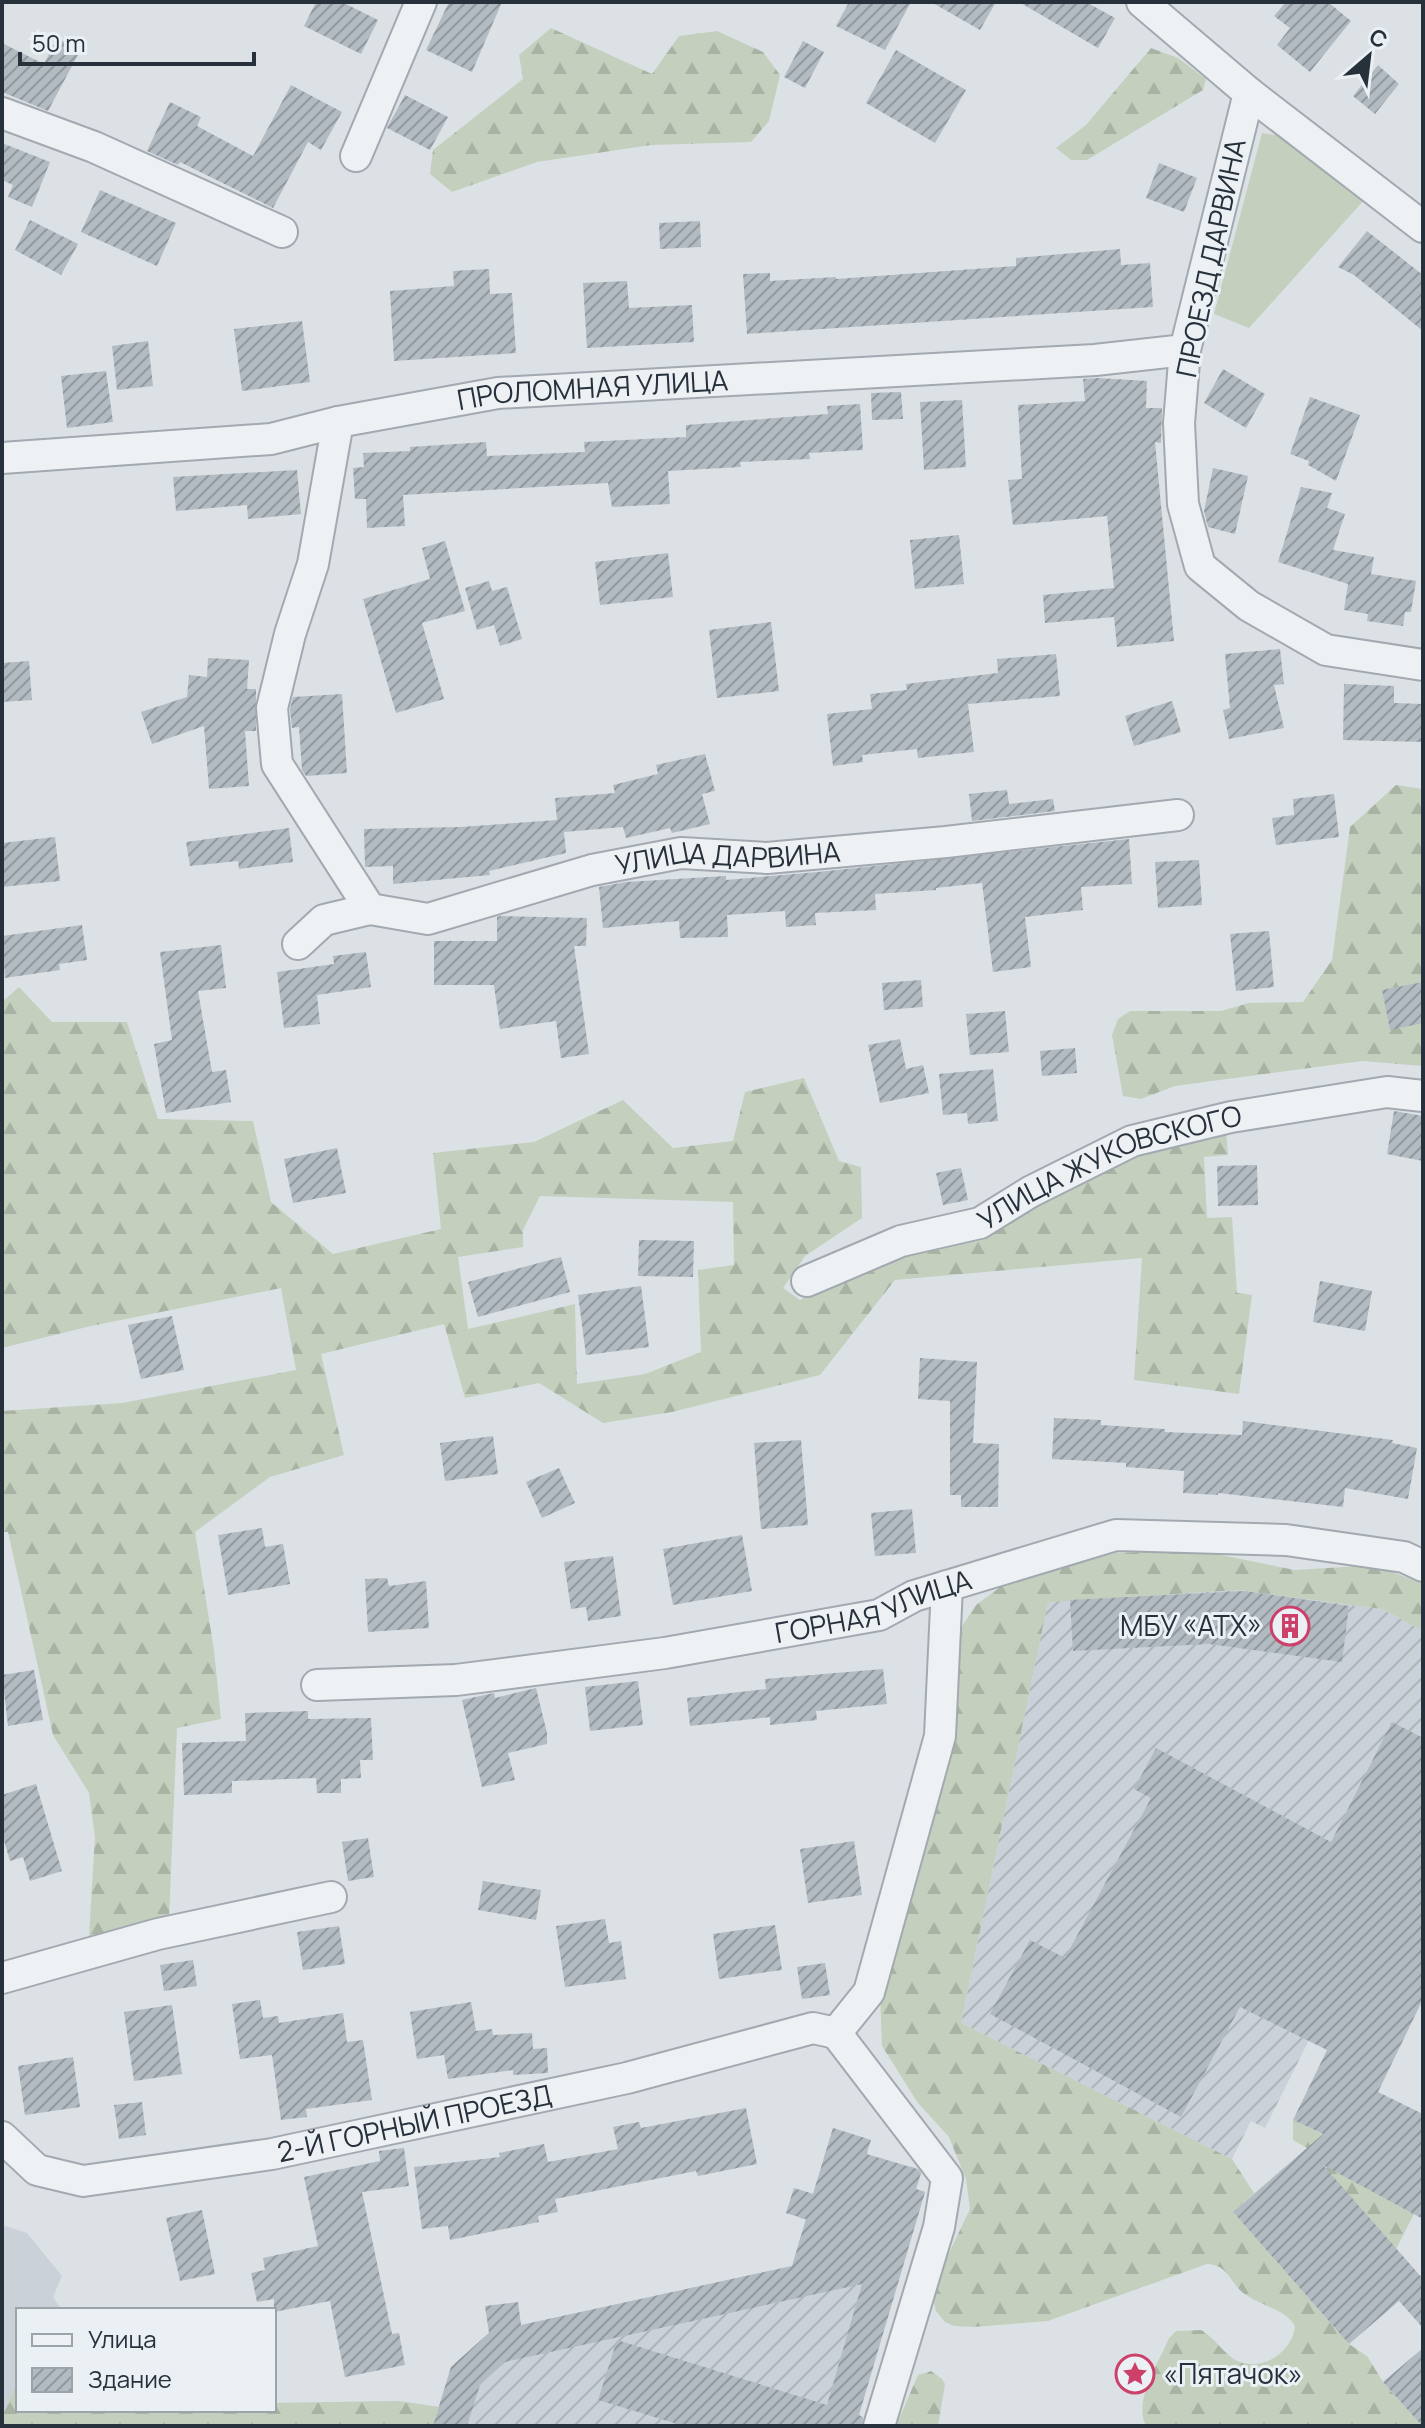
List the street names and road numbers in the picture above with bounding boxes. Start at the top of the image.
street label: ПРОЕЗД ДАРВИНА [1166,135,1254,381]
street label: ПРОЛОМНАЯ УЛИЦА [454,360,729,418]
street label: УЛИЦА ДАРВИНА [612,831,842,883]
street label: УЛИЦА ЖУКОВСКОГО [970,1096,1244,1238]
street label: ГОРНАЯ УЛИЦА [772,1560,976,1651]
street label: 2-Й ГОРНЫЙ ПРОЕЗД [274,2075,555,2170]

